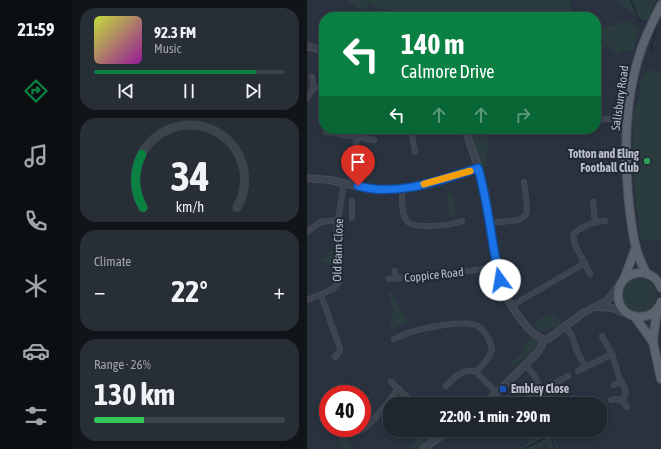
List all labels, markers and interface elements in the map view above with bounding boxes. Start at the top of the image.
text: 21:59 [17,19,55,40]
text: 92.3 FM [154,24,196,41]
icon: left [335,28,387,80]
text: 140 m [401,28,464,60]
text: Music [154,41,181,56]
text: Calmore Drive [401,61,495,82]
street label: Salisbury Road [609,65,631,131]
icon: directions [22,77,50,105]
icon: previous [115,80,137,102]
icon: pause [178,80,200,102]
icon: next [242,80,264,102]
icon: left [386,104,408,126]
icon: ahead [428,104,450,126]
icon: ahead [470,104,492,126]
icon: right [512,104,534,126]
icon: music [22,142,50,170]
pin [341,145,375,186]
place label: Totton and Eling Football Club [568,147,640,175]
text: 34 [170,151,209,199]
icon: arrive [347,151,369,173]
marker: Totton and Eling Football Club [642,156,652,166]
text: km/h [175,198,204,214]
icon: phone [22,207,50,235]
street label: Old Barn Close [330,218,346,282]
text: Climate [94,254,131,269]
position arrow [479,259,521,301]
street label: Coppice Road [404,265,464,285]
icon: climate [22,272,50,300]
text: 22° [171,274,208,308]
text: − [94,278,105,304]
text: + [274,278,285,304]
icon: car [22,337,50,365]
text: Range · 26% [94,357,151,372]
text: 130 km [94,377,175,411]
place label: Embley Close [511,382,570,396]
marker: Embley Close [498,384,508,394]
speed limit sign: 40 [319,385,371,437]
icon: filters [22,402,50,430]
text: 22:00 · 1 min · 290 m [440,408,550,425]

